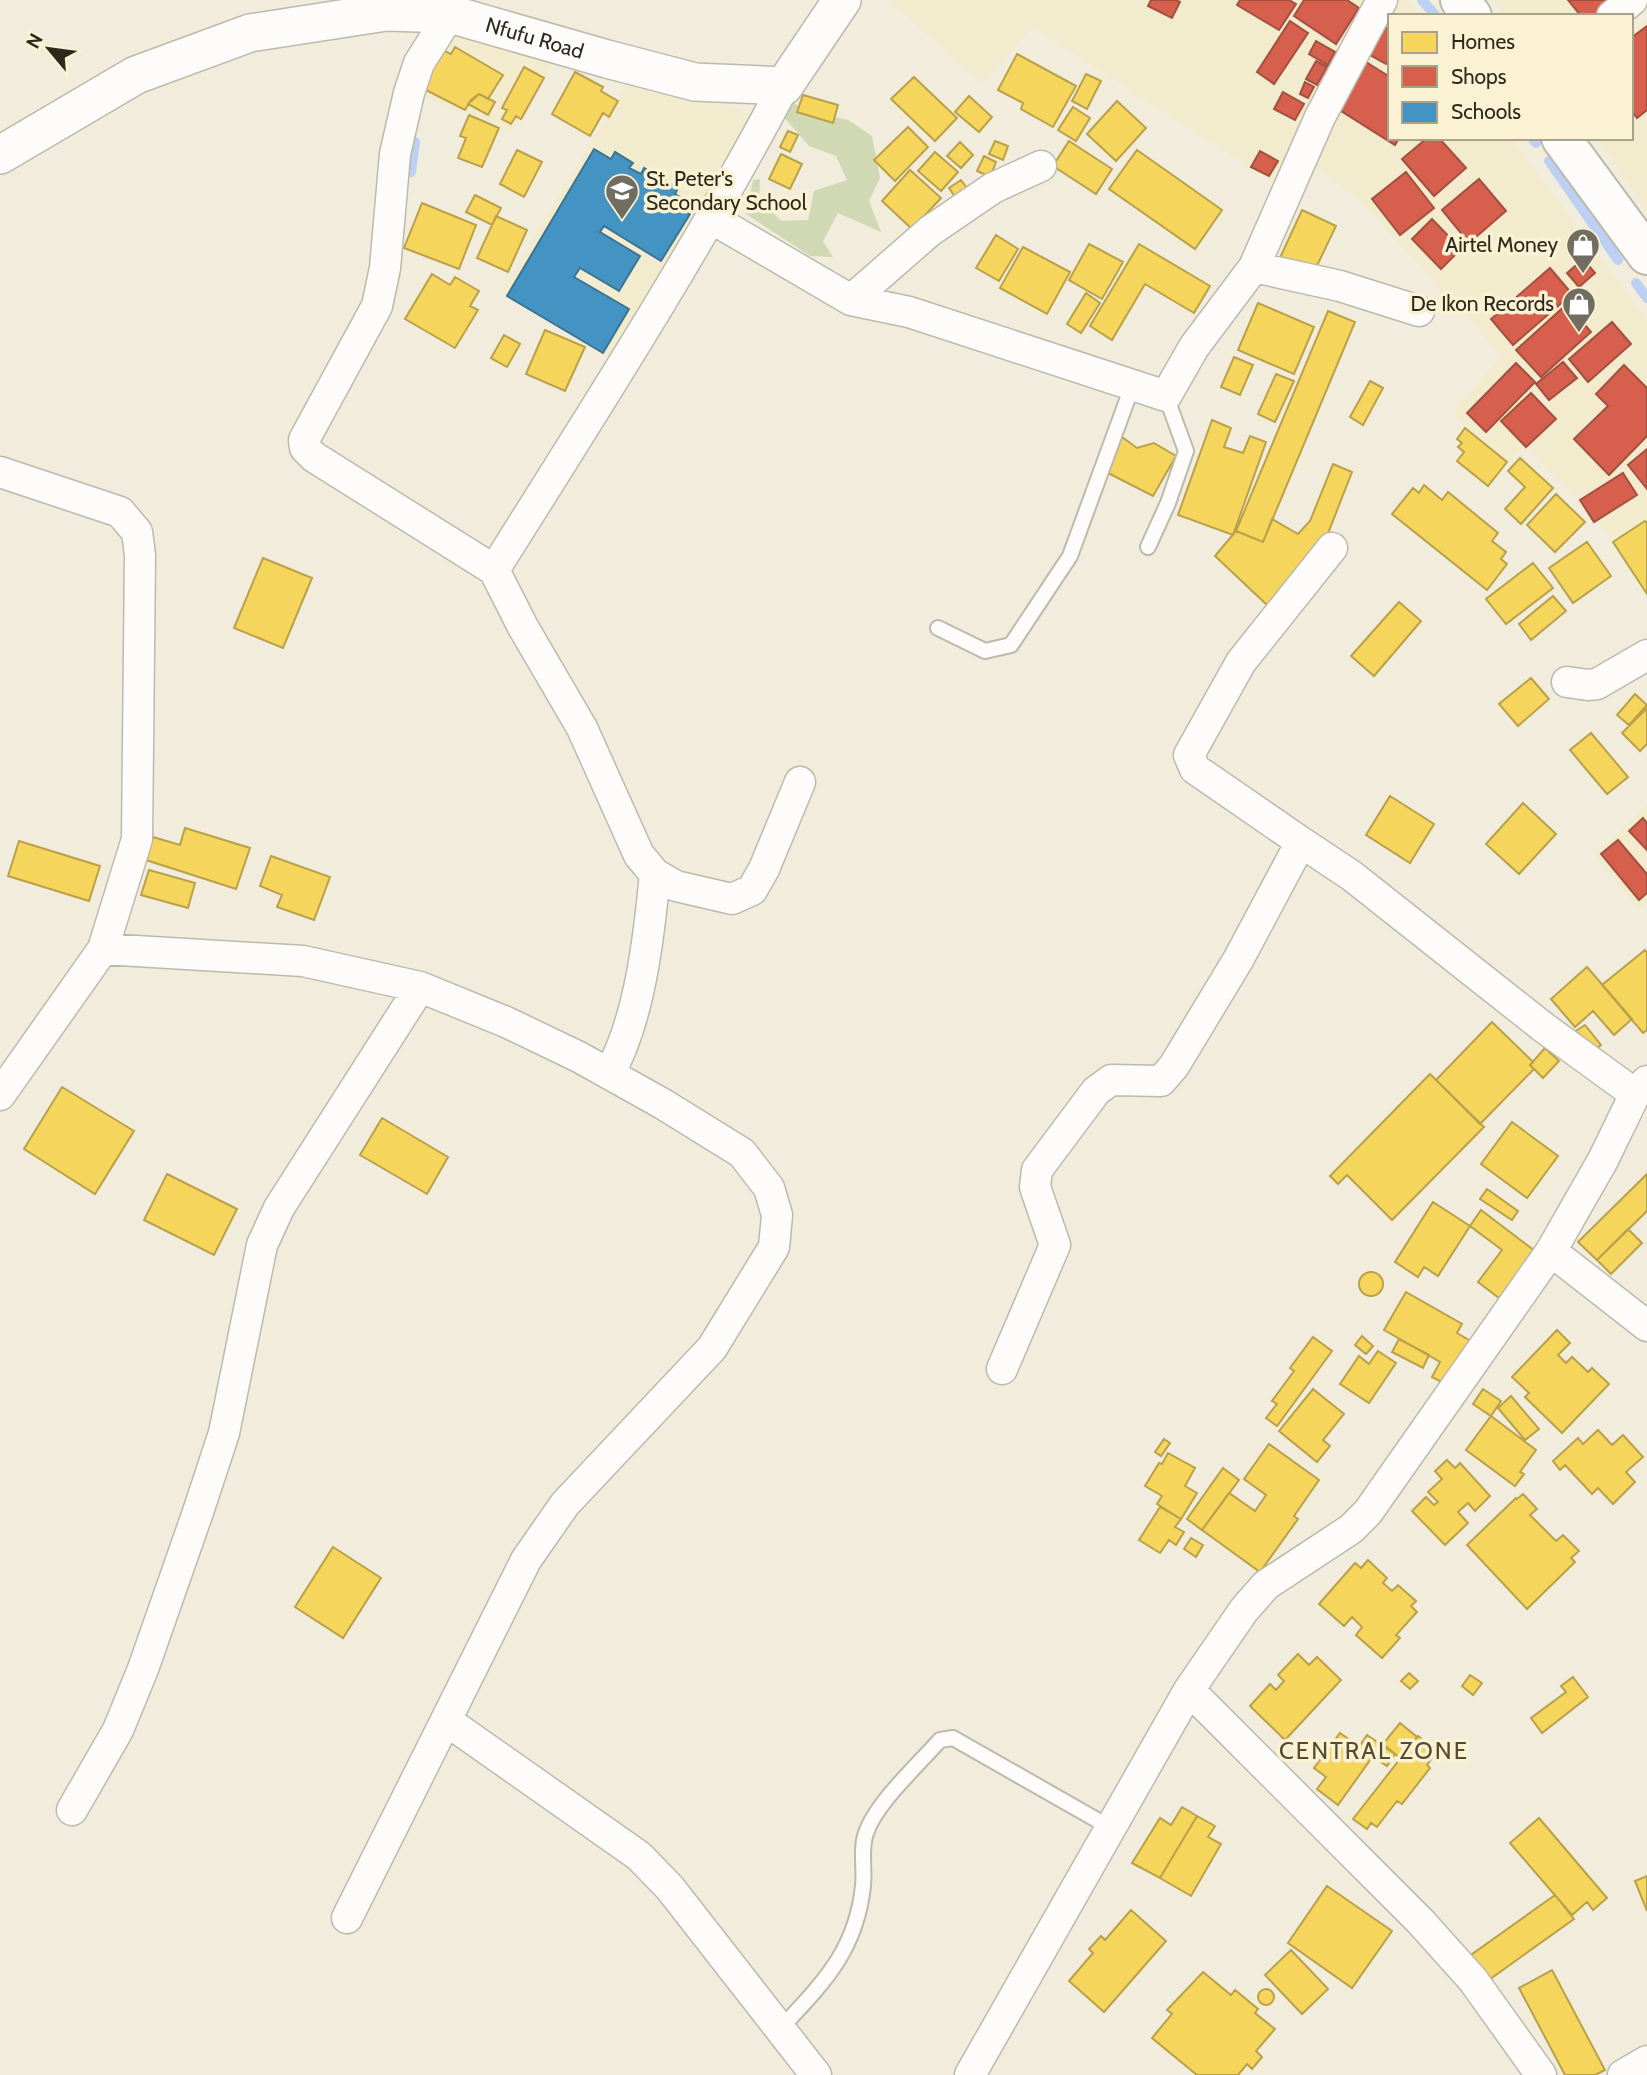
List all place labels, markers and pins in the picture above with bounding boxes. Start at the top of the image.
place label: St. Peter's Secondary School [646,166,807,215]
school or university icon: St. Peter's Secondary School [603,172,641,221]
shop icon: Airtel Money [1564,226,1602,275]
place label: Airtel Money [1445,232,1558,257]
shop icon: De Ikon Records [1560,285,1598,334]
place label: De Ikon Records [1411,291,1554,316]

